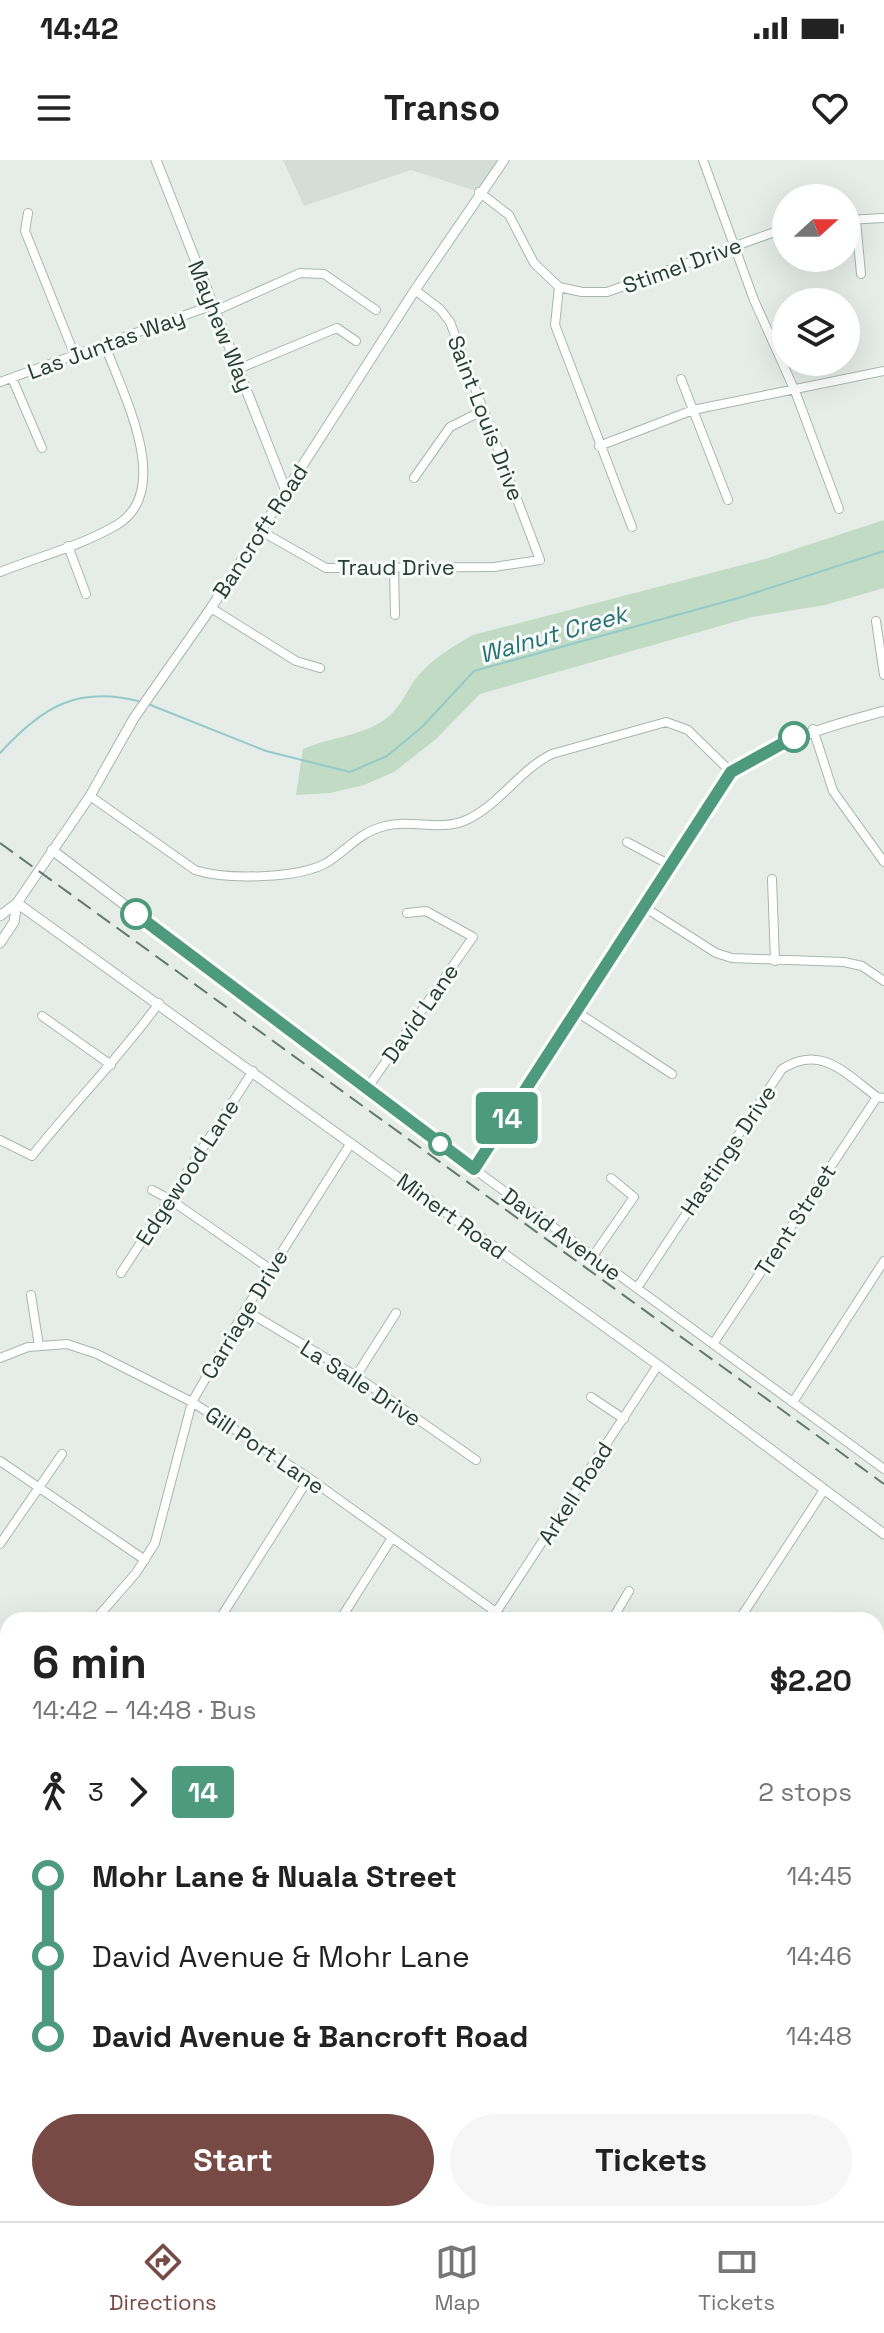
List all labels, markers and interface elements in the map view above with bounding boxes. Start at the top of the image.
text: 14:42 [40,9,118,48]
text: Transo [384,85,500,131]
icon: menu [32,86,76,130]
icon: heart [808,86,852,130]
north arrow [772,184,860,272]
map controls [772,184,860,376]
street label: Stimel Drive [619,231,745,299]
street label: Mayhew Way [182,256,260,396]
button: layers [772,288,860,376]
street label: Las Juntas Way [23,303,189,385]
street label: Saint Louis Drive [442,331,530,505]
street label: Bancroft Road [206,459,314,603]
street label: Traud Drive [337,553,455,581]
water label: Walnut Creek [476,597,633,670]
unlabelled marker [779,722,809,752]
unlabelled marker [121,899,151,929]
street label: David Lane [376,958,464,1068]
street label: Hastings Drive [674,1079,782,1221]
line badge: 14 [471,1092,543,1144]
street label: Edgewood Lane [129,1093,245,1251]
text: 14 [492,1100,522,1136]
unlabelled marker [429,1133,451,1155]
street label: Trent Street [748,1159,842,1281]
street label: Minert Road [392,1167,512,1265]
street label: David Avenue [497,1181,627,1287]
street label: Carriage Drive [194,1244,294,1384]
street label: La Salle Drive [295,1334,427,1432]
street label: Gill Port Lane [200,1400,330,1500]
street label: Arkell Road [531,1436,619,1550]
text: 6 min [32,1635,147,1691]
text: $2.20 [770,1661,852,1700]
text: 14:42 – 14:48 · Bus [32,1693,256,1727]
icon: walk [32,1770,76,1814]
icon: forward [116,1770,160,1814]
text: 14 [188,1774,218,1810]
text: 3 [88,1775,104,1809]
text: 2 stops [758,1775,852,1809]
text: Mohr Lane & Nuala Street [92,1857,457,1896]
text: 14:45 [786,1859,852,1893]
text: David Avenue & Mohr Lane [92,1937,470,1976]
text: 14:46 [786,1939,852,1973]
text: David Avenue & Bancroft Road [92,2017,528,2056]
text: 14:48 [786,2019,852,2053]
button: Start [32,2114,434,2206]
button: Tickets [450,2114,852,2206]
tab: Directions [109,2240,217,2316]
tab: Map [435,2240,480,2316]
tab: Tickets [698,2240,775,2316]

